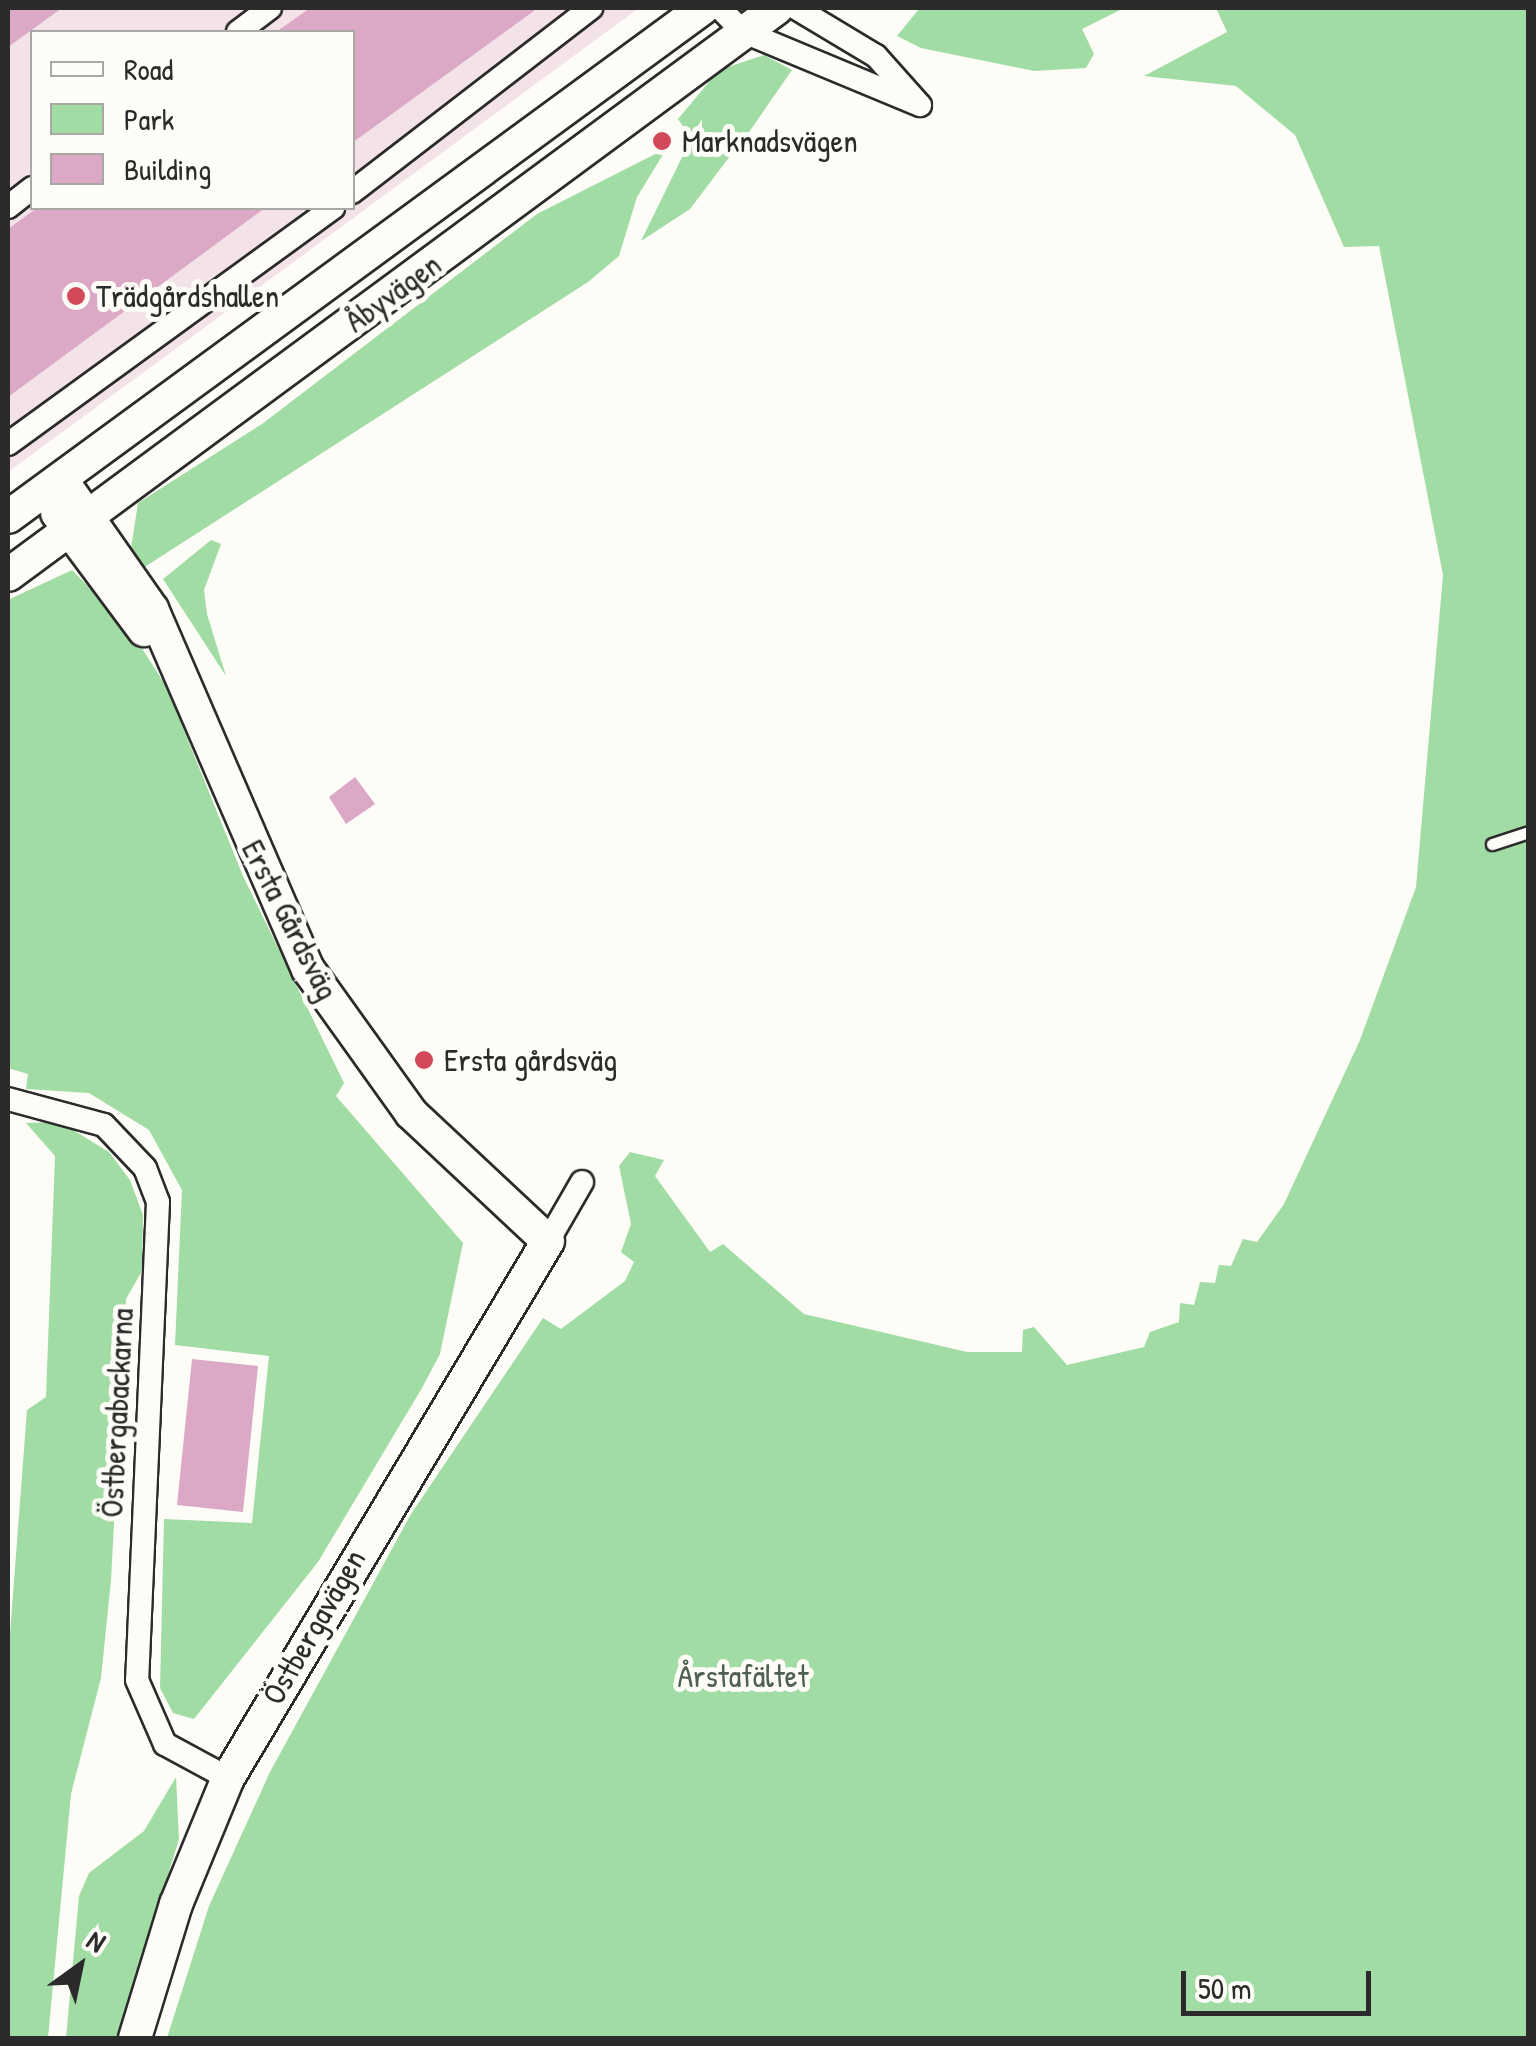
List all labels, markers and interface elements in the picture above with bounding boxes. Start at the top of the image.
legend [30,30,355,210]
text: Road [124,49,173,89]
text: Park [124,99,174,139]
place label: Marknadsvägen [682,122,858,160]
marker: Marknadsvägen [651,130,673,152]
text: Building [124,149,211,189]
street label: Åbyvägen [338,245,448,341]
place label: Trädgårdshallen [96,277,279,315]
marker: Trädgårdshallen [65,285,87,307]
street label: Ersta Gårdsväg [233,834,347,1006]
place label: Ersta gårdsväg [444,1041,617,1079]
marker: Ersta gårdsväg [413,1049,435,1071]
street label: Östbergabackarna [92,1307,142,1519]
street label: Östbergavägen [254,1543,374,1711]
park label: Årstafältet [677,1657,809,1695]
north arrow [30,1916,130,2016]
text: N [80,1921,113,1961]
scale bar [1186,1951,1376,2013]
text: 50 m [1198,1968,1251,2008]

